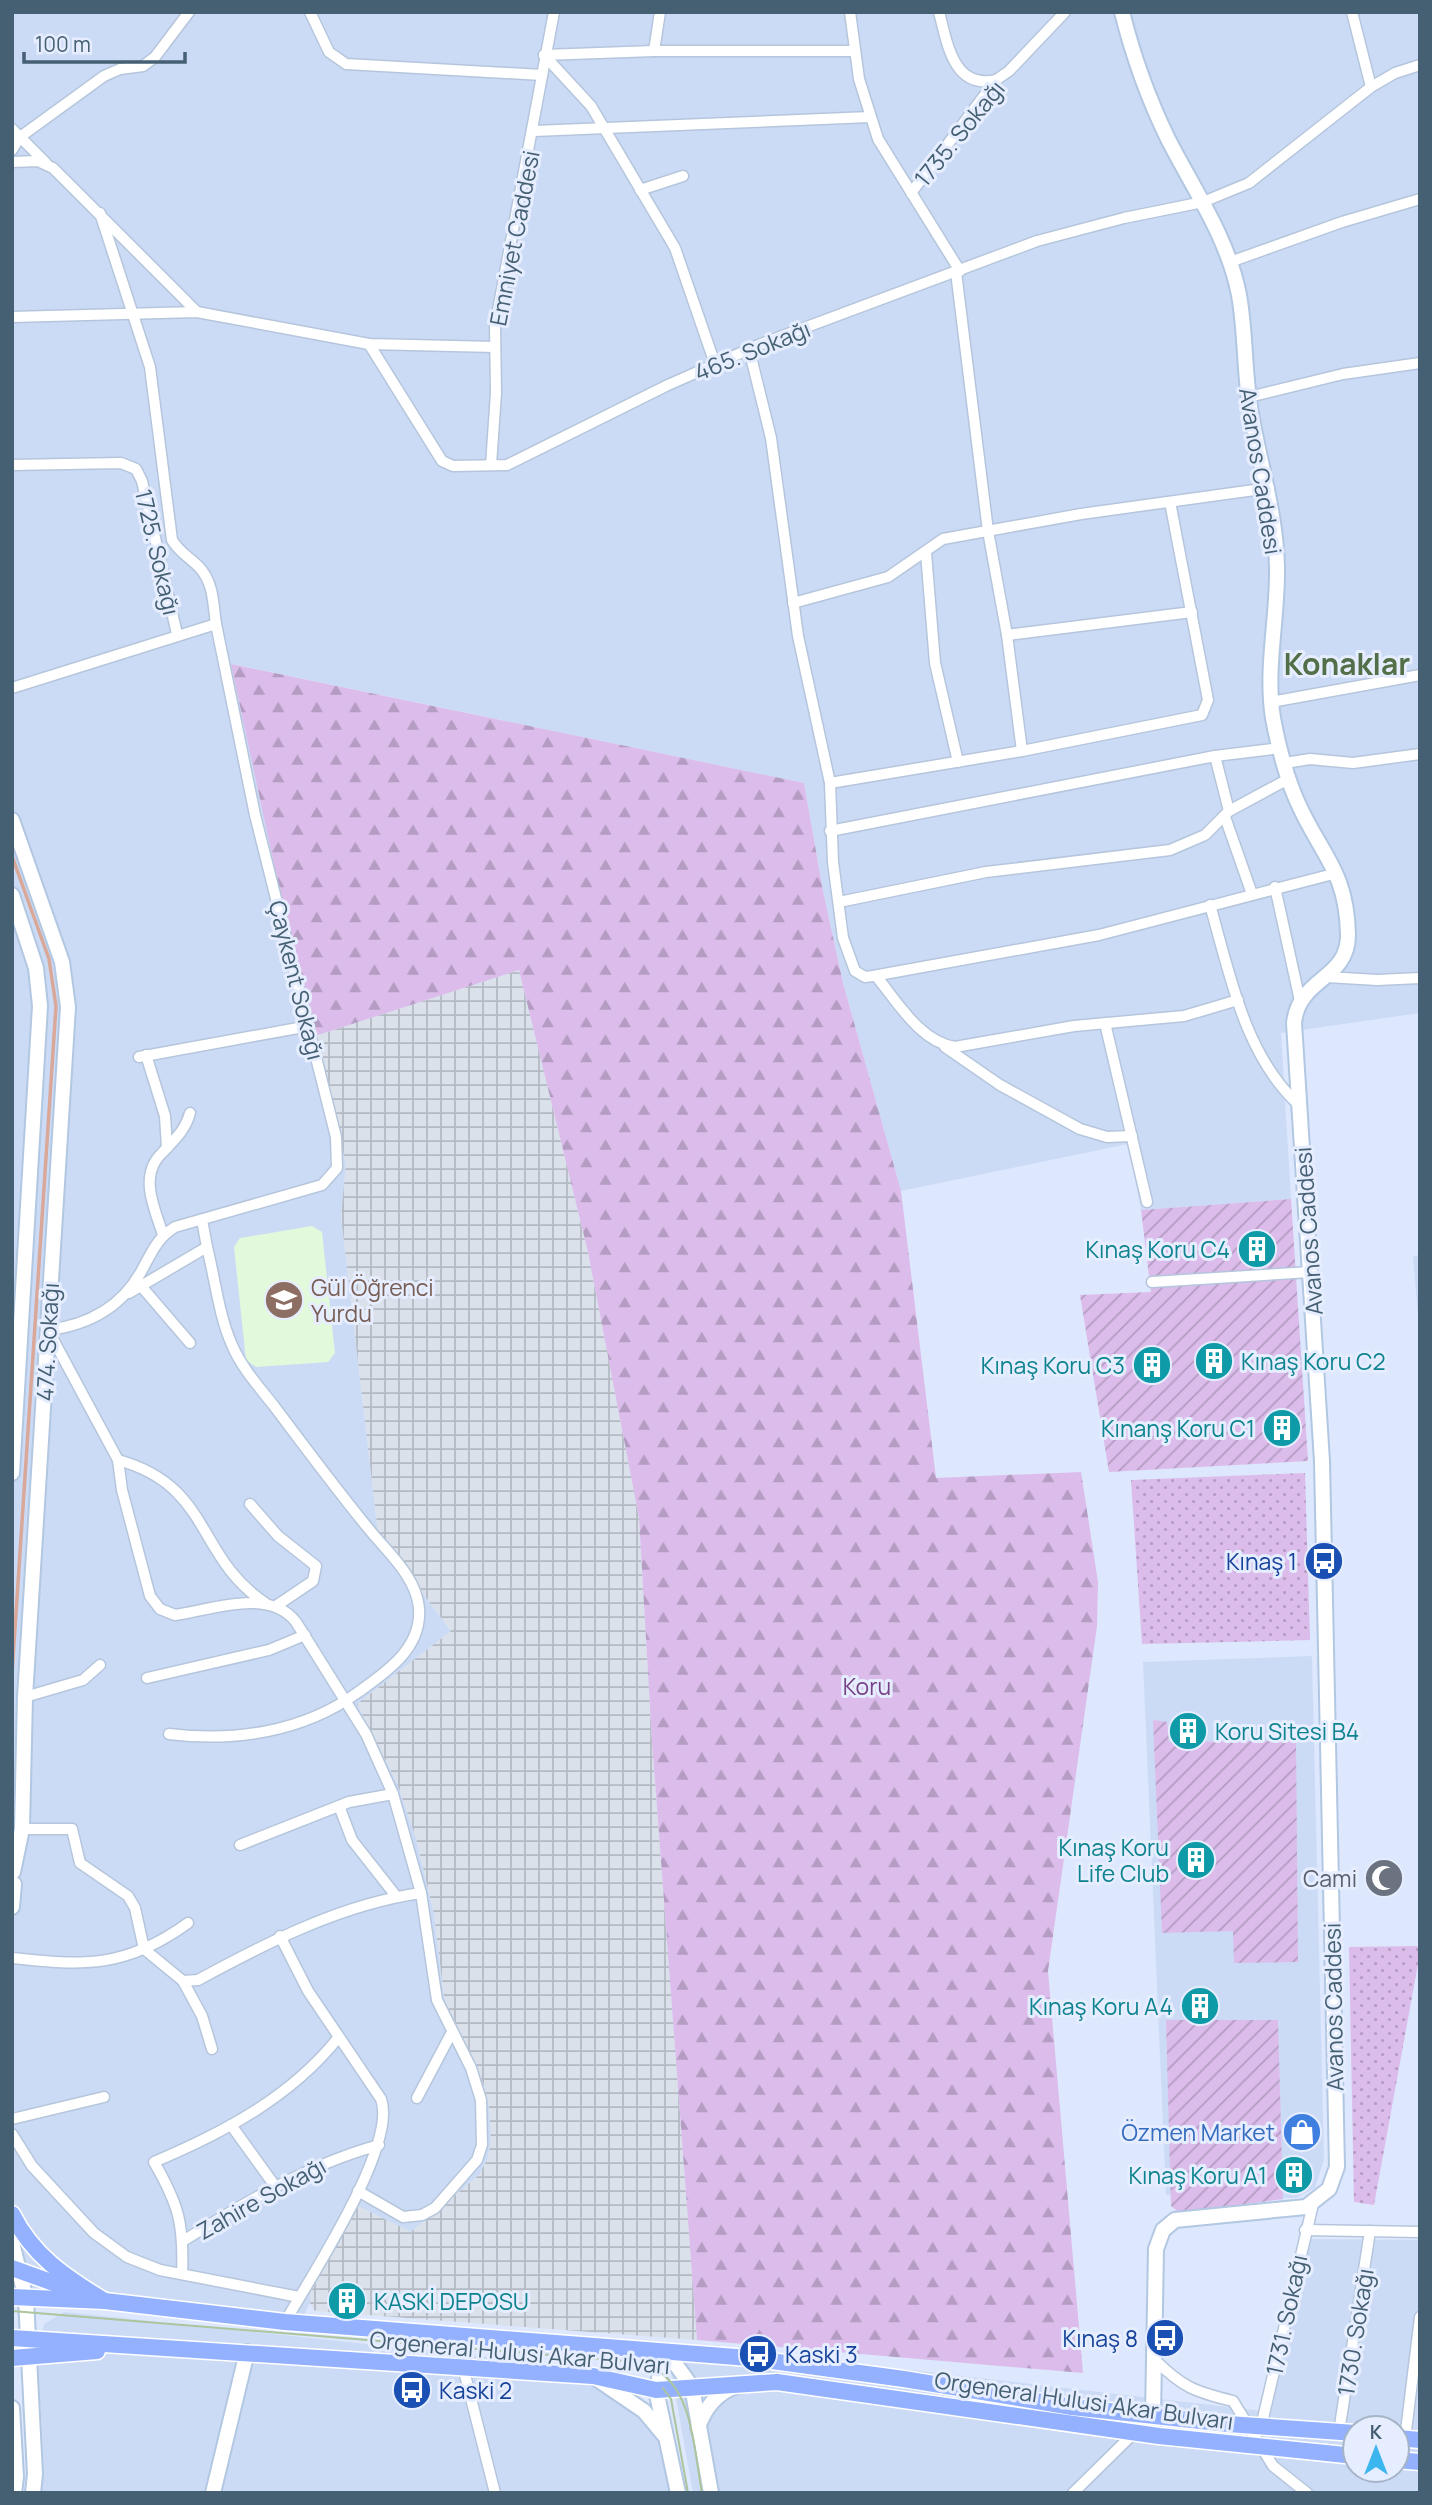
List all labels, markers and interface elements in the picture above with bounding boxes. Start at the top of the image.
scale bar [24,21,186,65]
text: 100 m [35,30,91,58]
street label: 1735. Sokağı [906,73,1012,193]
street label: Emniyet Caddesi [481,148,547,328]
street label: 465. Sokağı [689,312,815,388]
street label: Avanos Caddesi [1232,385,1290,557]
street label: 1725. Sokağı [128,486,188,618]
district label: Konaklar [1284,643,1410,684]
street label: Çaykent Sokağı [262,897,332,1063]
street label: Avanos Caddesi [1286,1146,1330,1316]
building icon: Kınaş Koru C4 [1236,1228,1278,1270]
place label: Kınaş Koru C4 [1085,1233,1230,1265]
place label: Gül Öğrenci Yurdu [311,1271,434,1329]
school or university icon: Gül Öğrenci Yurdu [263,1279,305,1321]
street label: 474. Sokağı [28,1282,66,1402]
building icon: Kınaş Koru C2 [1193,1340,1235,1382]
building icon: Kınaş Koru C3 [1131,1344,1173,1386]
place label: Kınaş Koru C2 [1241,1345,1386,1377]
place label: Kınaş Koru C3 [981,1349,1125,1381]
building icon: Kınanş Koru C1 [1261,1407,1303,1449]
place label: Kınanş Koru C1 [1101,1412,1255,1444]
bus stop icon: Kınaş 1 [1303,1540,1345,1582]
place label: Kınaş 1 [1226,1545,1297,1577]
park label: Koru [843,1670,891,1702]
building icon: Koru Sitesi B4 [1167,1710,1209,1752]
place label: Koru Sitesi B4 [1215,1715,1359,1747]
place label: Kınaş Koru Life Club [1059,1831,1169,1889]
building icon: Kınaş Koru Life Club [1175,1839,1217,1881]
mosque icon: Cami [1363,1857,1405,1899]
place label: Cami [1303,1862,1357,1894]
street label: Avanos Caddesi [1316,1922,1350,2092]
building icon: Kınaş Koru A4 [1179,1985,1221,2027]
place label: Kınaş Koru A4 [1029,1990,1173,2022]
shop icon: Özmen Market [1281,2111,1323,2153]
place label: Özmen Market [1121,2116,1275,2148]
street label: Zahire Sokağı [191,2149,331,2247]
building icon: Kınaş Koru A1 [1273,2154,1315,2196]
place label: Kınaş Koru A1 [1128,2159,1267,2191]
street label: 1731. Sokağı [1258,2252,1314,2378]
street label: 1730. Sokağı [1329,2266,1381,2398]
building icon: KASKİ DEPOSU [326,2280,368,2322]
place label: KASKİ DEPOSU [374,2285,529,2317]
bus stop icon: Kınaş 8 [1144,2317,1186,2359]
place label: Kınaş 8 [1063,2322,1138,2354]
street label: Orgeneral Hulusi Akar Bulvarı [368,2323,672,2381]
bus stop icon: Kaski 3 [737,2333,779,2375]
place label: Kaski 3 [785,2338,858,2370]
street label: Orgeneral Hulusi Akar Bulvarı [932,2363,1236,2437]
bus stop icon: Kaski 2 [391,2369,433,2411]
place label: Kaski 2 [439,2374,512,2406]
north arrow [1341,2414,1411,2484]
text: K [1370,2419,1383,2445]

